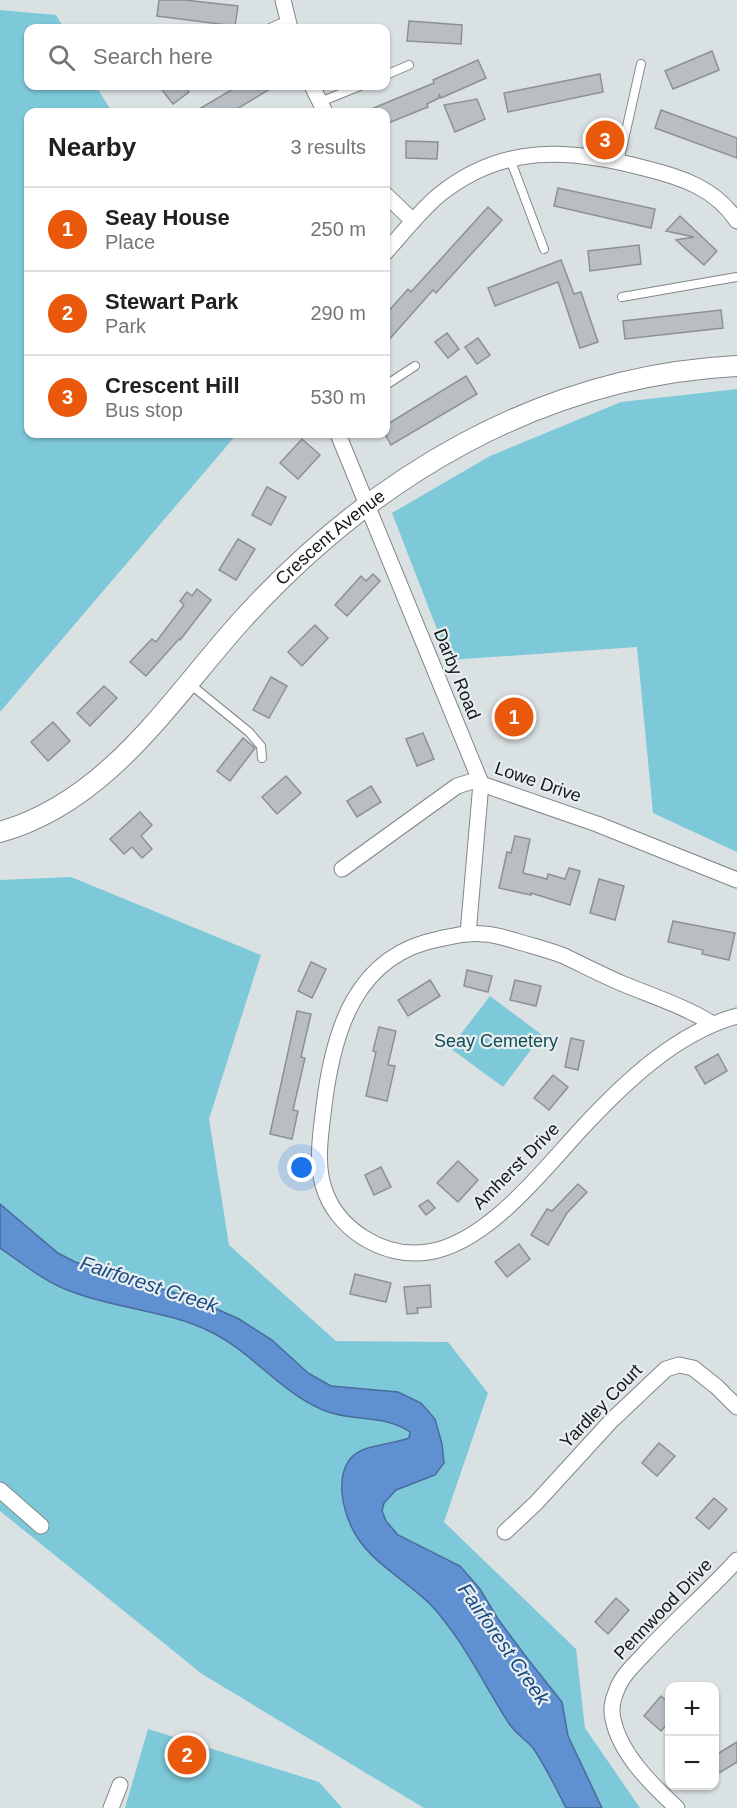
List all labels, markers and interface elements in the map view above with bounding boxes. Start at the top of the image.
search box [24,24,390,90]
icon: search [45,41,78,74]
text: Search here [93,44,213,69]
pin: 3 [586,118,624,162]
text: Nearby [48,132,136,162]
text: 3 results [290,136,366,158]
text: Seay House [105,205,230,230]
text: 1 [62,218,73,240]
text: 250 m [310,218,366,240]
text: Place [105,231,155,253]
text: Stewart Park [105,289,238,314]
text: 2 [62,302,73,324]
text: 290 m [310,302,366,324]
text: Park [105,315,146,337]
text: Crescent Hill [105,373,240,398]
text: 3 [62,386,73,408]
text: 530 m [310,386,366,408]
text: Bus stop [105,399,183,421]
street label: Crescent Avenue [271,486,389,589]
street label: Darby Road [430,626,484,722]
pin: 1 [494,694,534,740]
street label: Lowe Drive [492,758,584,806]
park label: Seay Cemetery [434,1031,558,1051]
street label: Amherst Drive [469,1119,563,1213]
your location [287,1153,316,1182]
water label: Fairforest Creek [77,1251,222,1317]
street label: Yardley Court [556,1360,646,1452]
street label: Pennwood Drive [610,1555,716,1663]
water label: Fairforest Creek [454,1579,555,1710]
map controls [665,1682,719,1790]
button: + [665,1682,719,1736]
pin: 2 [168,1732,207,1778]
button: − [665,1736,719,1790]

